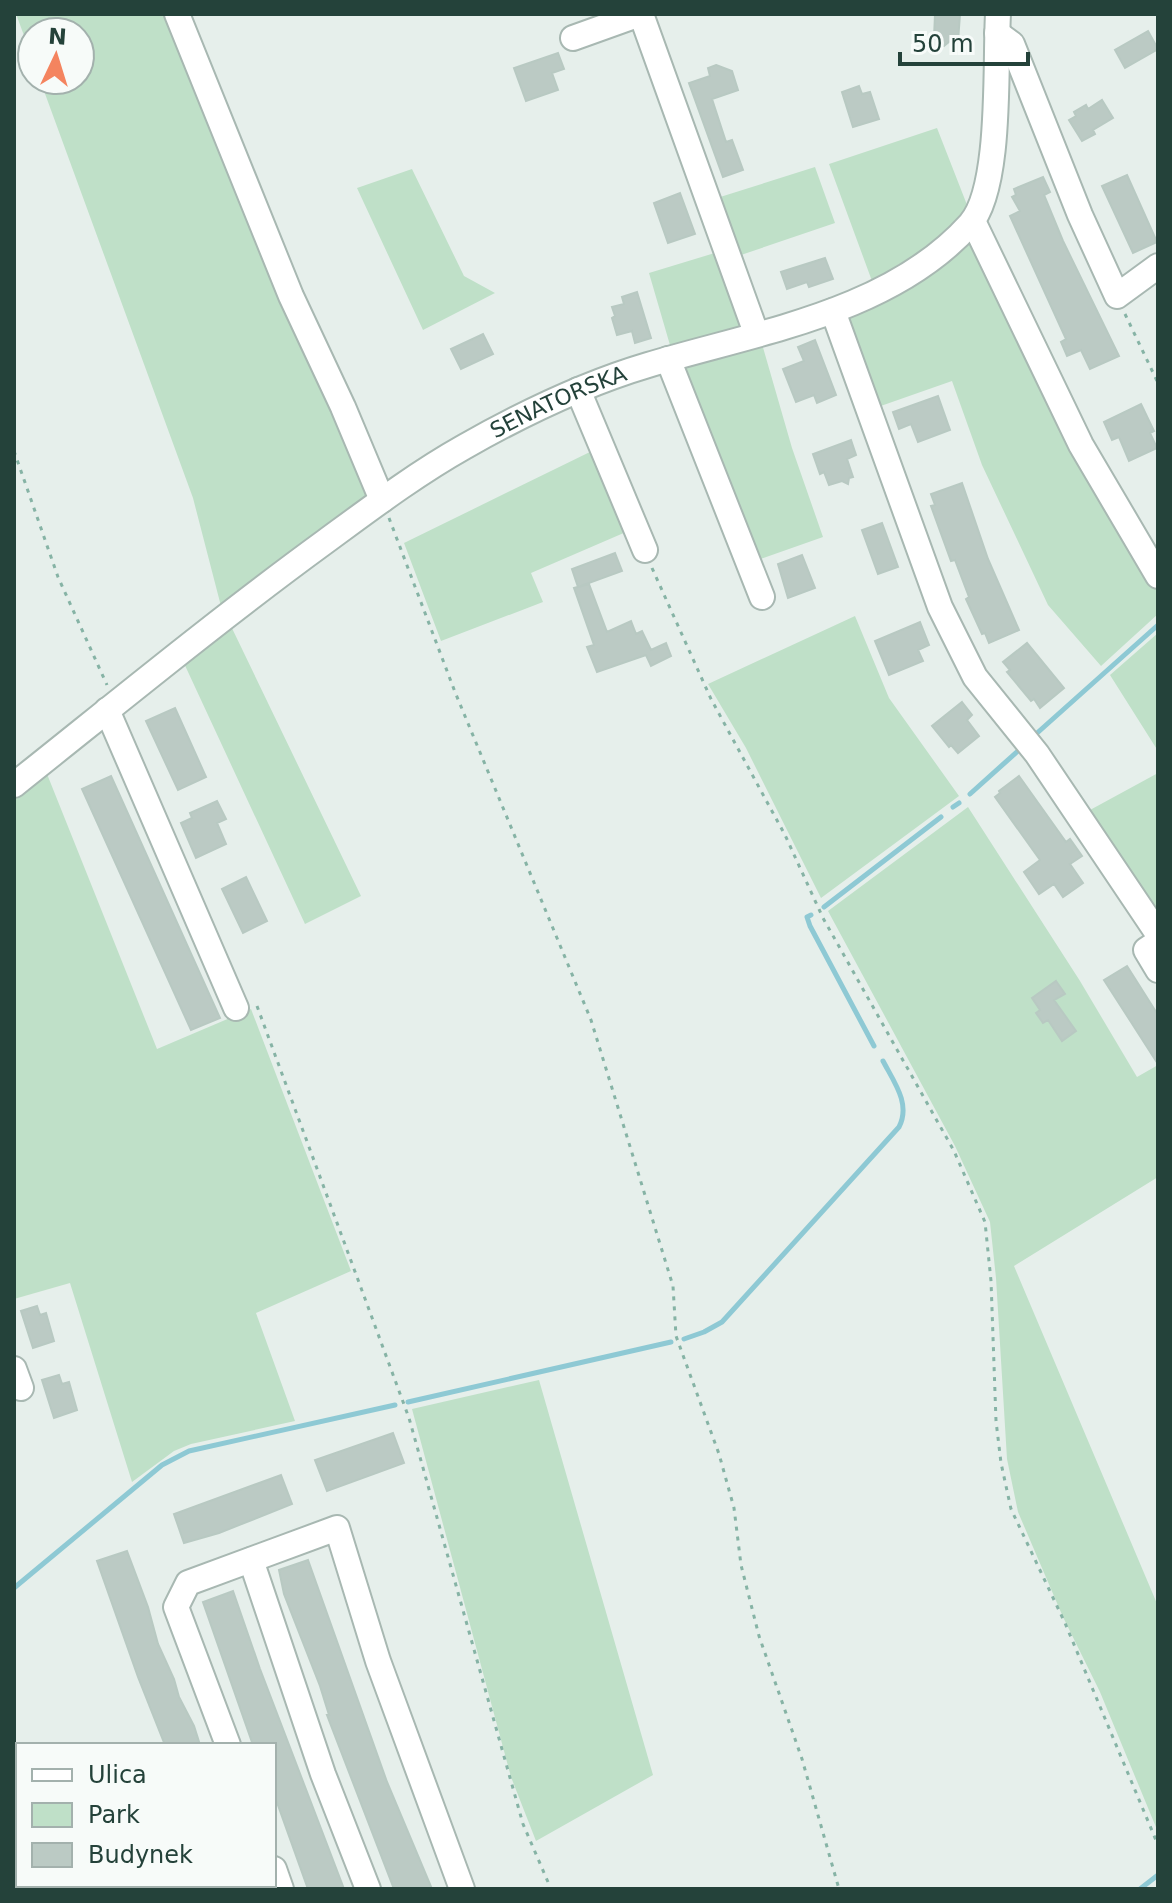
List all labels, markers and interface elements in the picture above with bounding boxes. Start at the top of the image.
north arrow [16,16,96,96]
scale bar [900,16,1028,66]
text: N [47,23,67,50]
text: 50 m [912,30,974,58]
street label: SENATORSKA [486,361,630,443]
legend [16,1743,276,1887]
text: Ulica [88,1761,147,1789]
text: Park [88,1801,140,1829]
text: Budynek [88,1841,193,1869]

